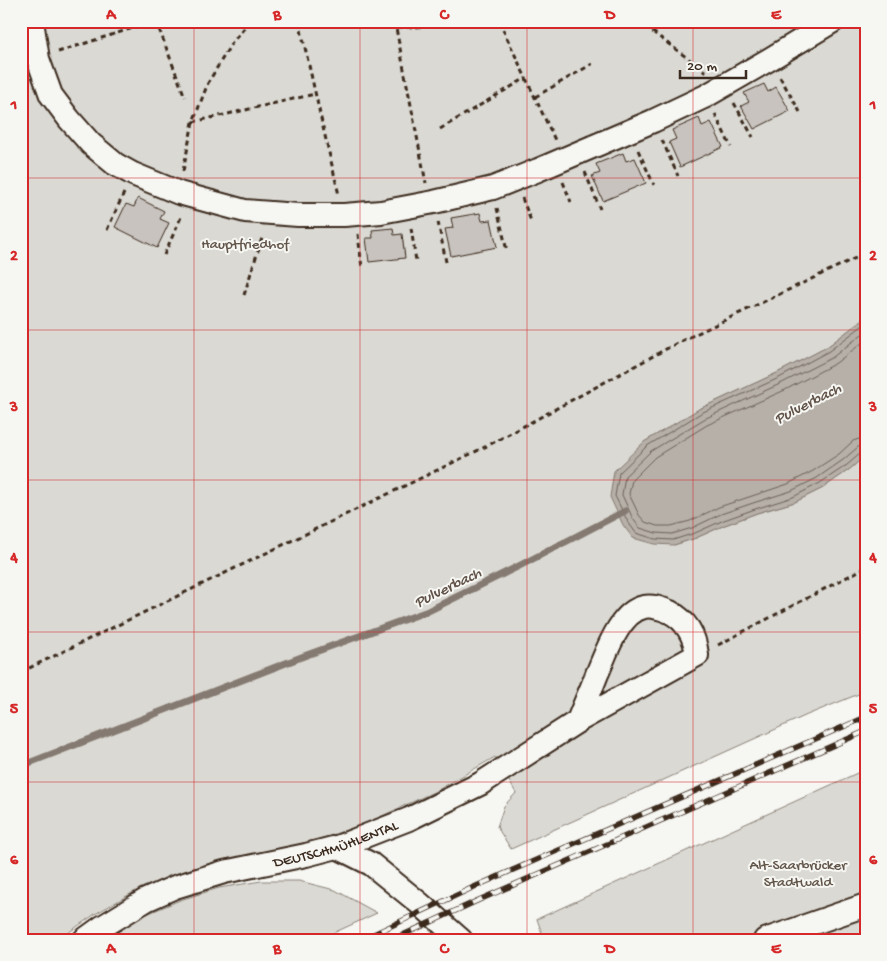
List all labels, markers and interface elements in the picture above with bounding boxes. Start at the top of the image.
text: A [105,7,117,26]
text: B [272,7,282,26]
text: C [439,7,450,26]
text: D [603,7,616,26]
text: E [771,7,782,26]
scale bar [680,48,746,80]
text: 20 m [687,58,717,76]
text: 1 [10,97,17,116]
text: 1 [869,97,876,116]
park label: Hauptfriedhof [201,236,290,254]
text: 2 [10,248,18,267]
text: 2 [869,248,877,267]
water label: Pulverbach [772,380,845,430]
text: 3 [9,399,18,418]
text: 3 [868,399,877,418]
text: 4 [9,550,18,569]
text: 4 [868,550,877,569]
water label: Pulverbach [412,565,486,614]
text: 5 [10,701,19,720]
text: 5 [869,701,878,720]
street label: DEUTSCHMÜHLENTAL [271,817,401,873]
text: 6 [10,852,19,871]
text: 6 [869,852,878,871]
park label: Alt-Saarbrücker Stadtwald [749,857,848,892]
text: A [105,941,117,960]
text: B [272,941,282,960]
text: C [439,941,450,960]
text: D [603,941,616,960]
text: E [771,941,782,960]

